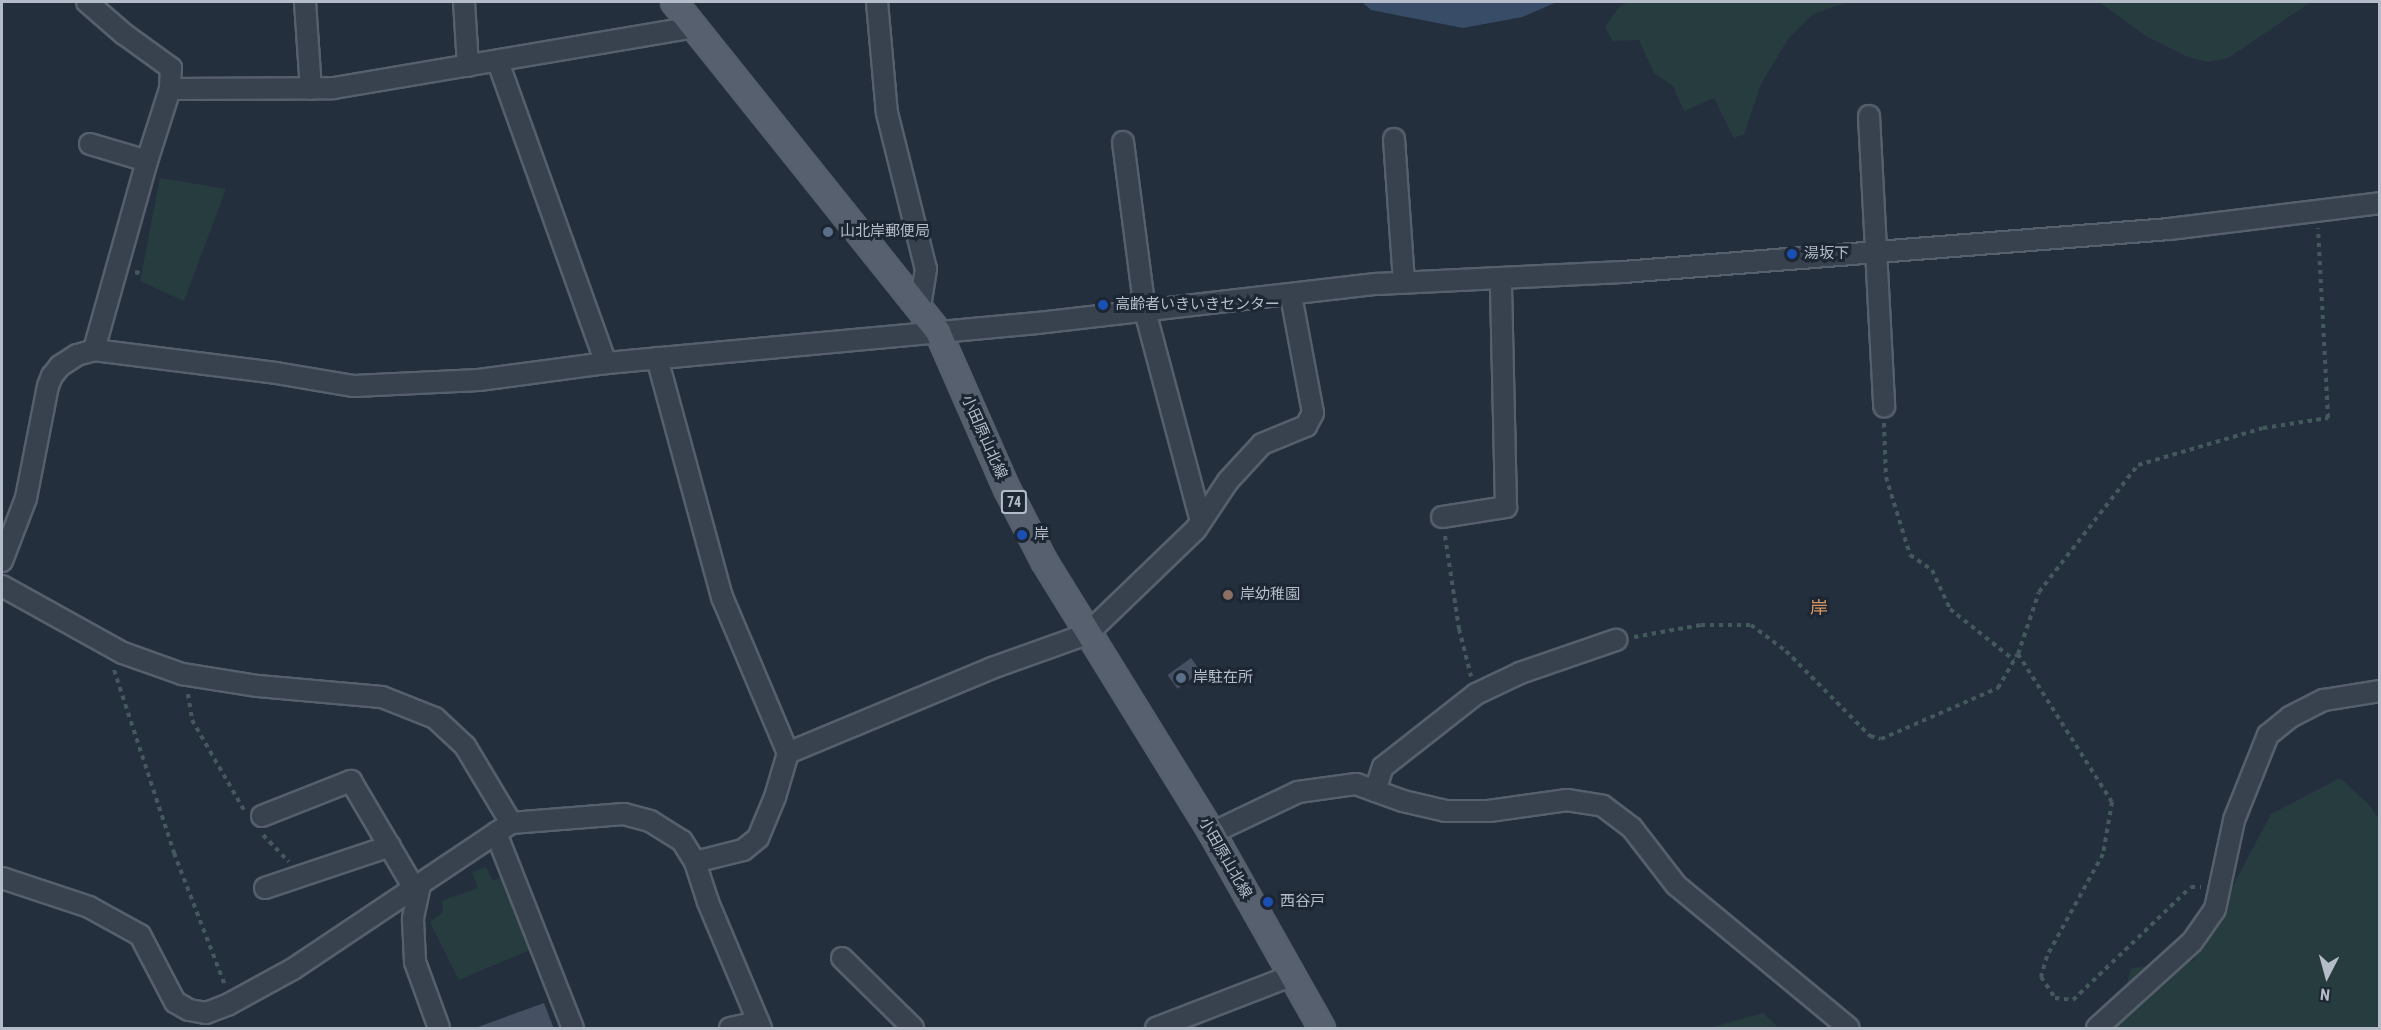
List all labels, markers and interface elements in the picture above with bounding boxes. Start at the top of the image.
place label: 山北岸郵便局 [840,223,930,241]
marker: 山北岸郵便局 [821,225,835,239]
place label: 湯坂下 [1804,245,1849,263]
marker: 湯坂下 [1785,247,1799,261]
place label: 高齢者いきいきセンター [1115,296,1280,314]
marker: 高齢者いきいきセンター [1096,298,1110,312]
street label: 小田原山北線 [957,392,1011,482]
road number: 74 [1000,491,1028,513]
place label: 岸 [1034,526,1049,544]
marker: 岸 [1015,528,1029,542]
place label: 岸幼稚園 [1240,586,1300,604]
marker: 岸幼稚園 [1221,588,1235,602]
district label: 岸 [1810,597,1828,619]
place label: 岸駐在所 [1193,669,1253,687]
marker: 岸駐在所 [1174,671,1188,685]
street label: 小田原山北線 [1195,815,1255,901]
place label: 西谷戸 [1280,893,1325,911]
marker: 西谷戸 [1261,895,1275,909]
north arrow [2297,946,2357,1006]
text: N [2319,984,2331,1004]

